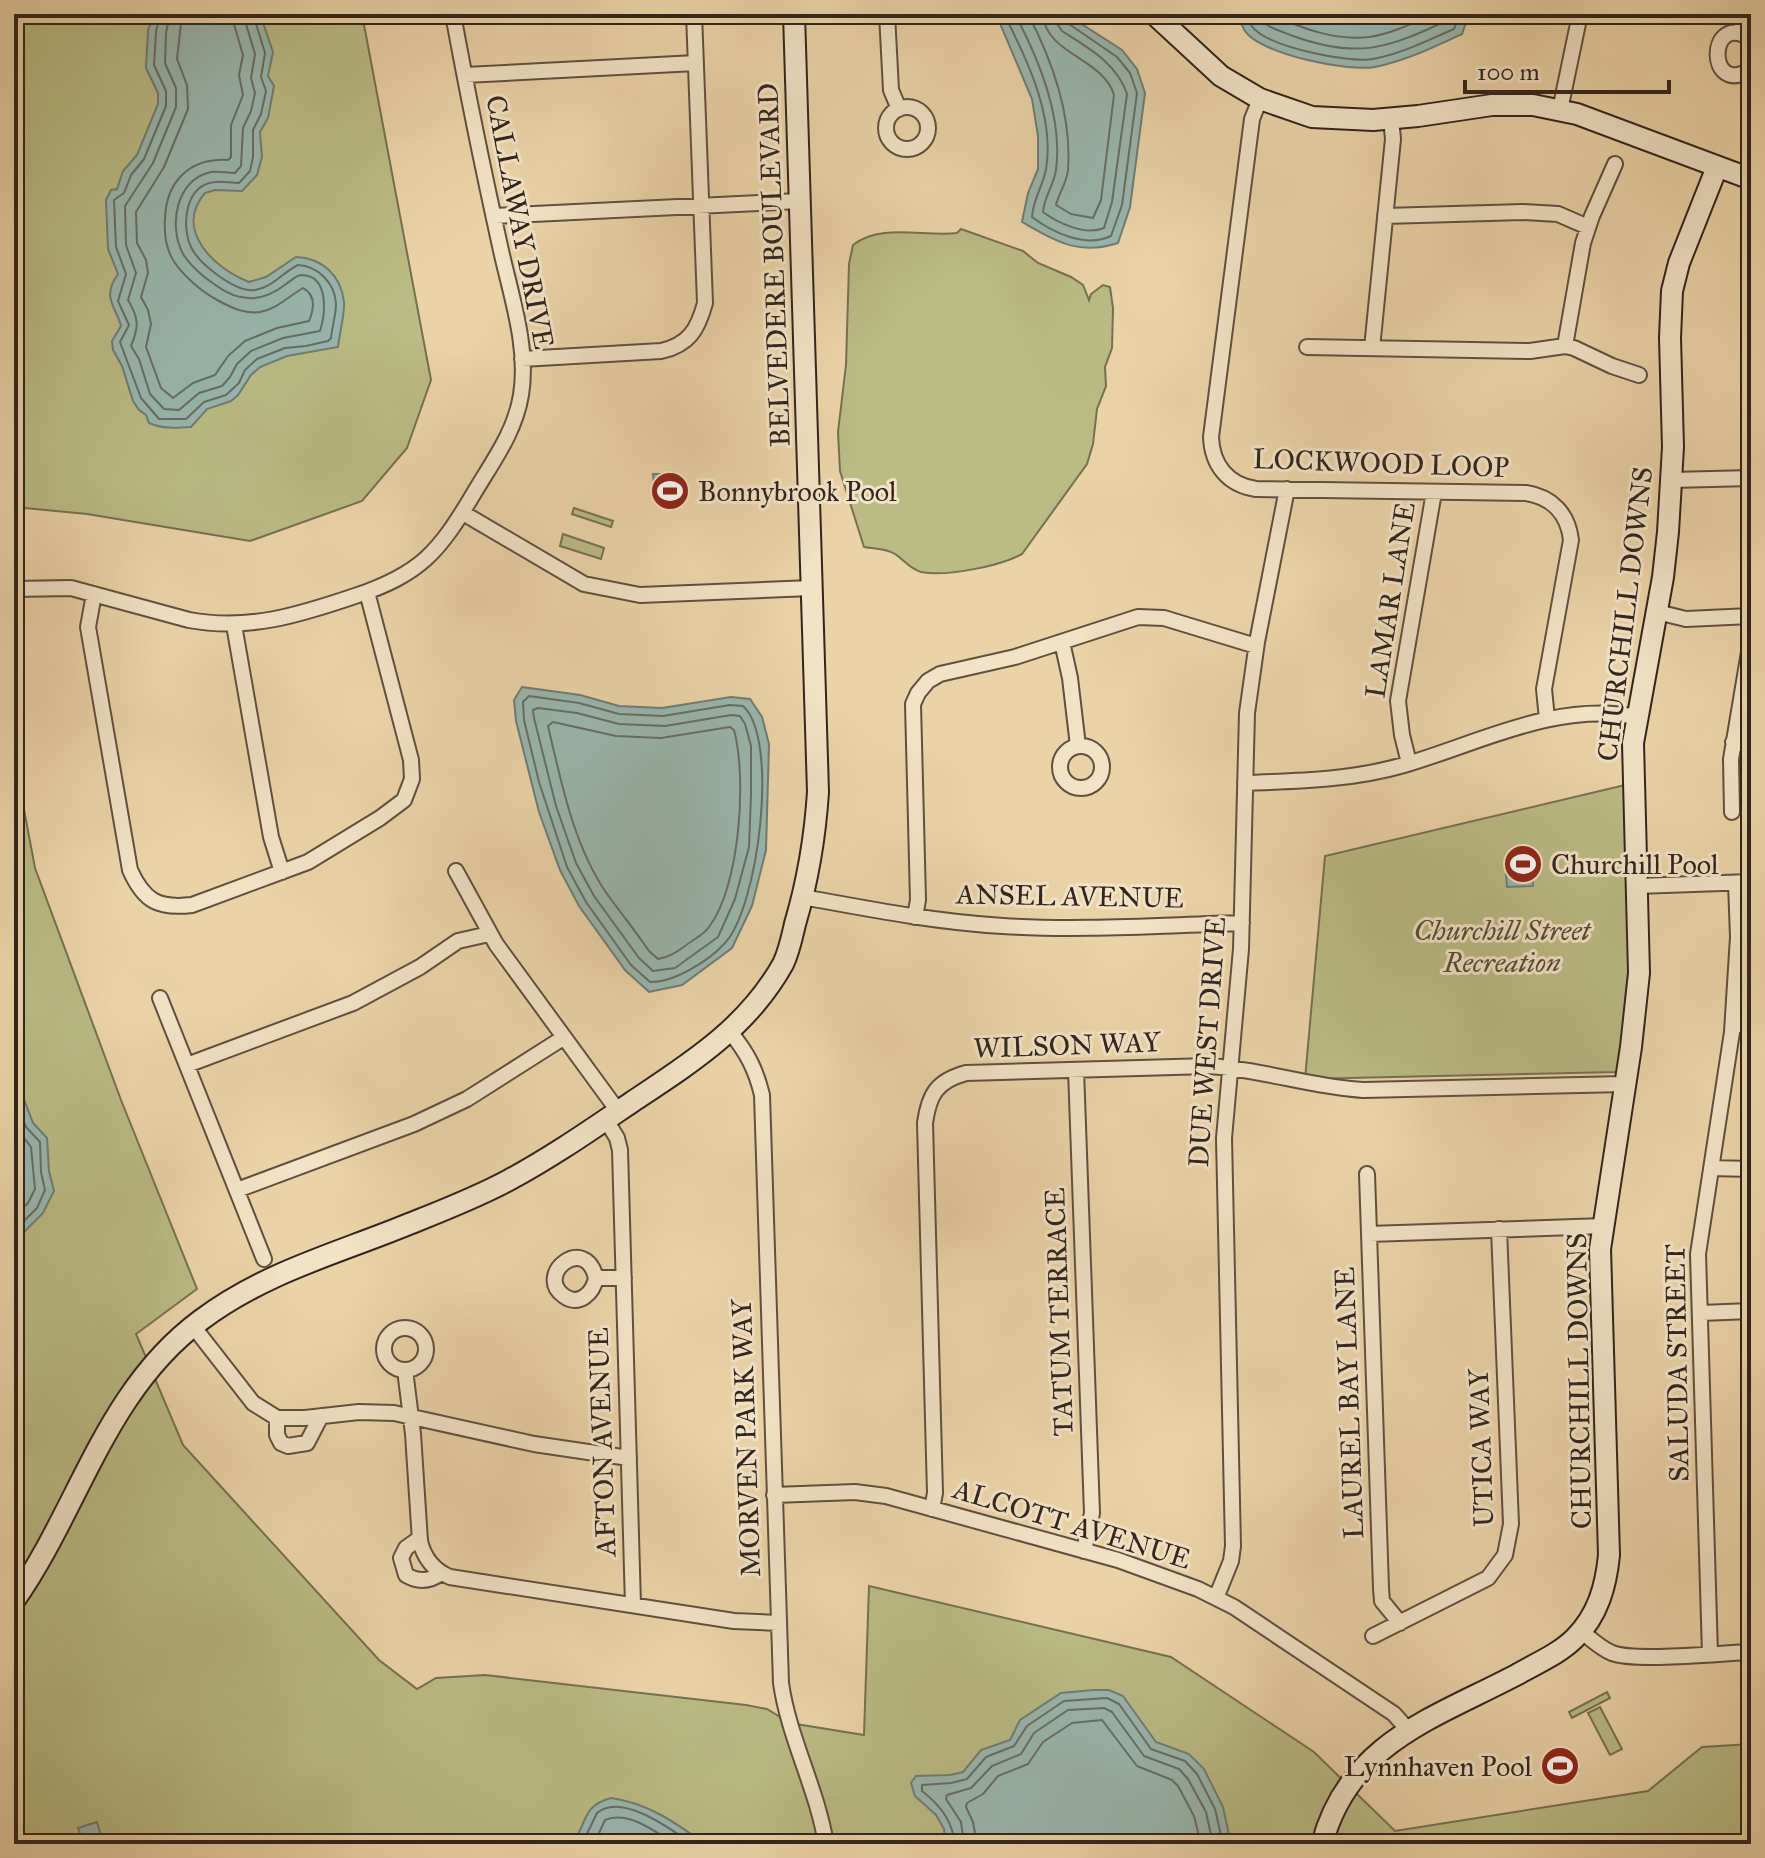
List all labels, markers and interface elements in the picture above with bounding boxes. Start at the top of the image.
scale bar [1465,44,1669,94]
text: 100 m [1477,57,1540,87]
street label: BELVEDERE BOULEVARD [750,82,798,448]
street label: CALLAWAY DRIVE [478,92,562,352]
street label: LOCKWOOD LOOP [1252,441,1510,485]
street label: CHURCHILL DOWNS [1590,465,1660,763]
sports icon: Bonnybrook Pool [649,470,691,512]
place label: Bonnybrook Pool [698,474,897,509]
street label: LAMAR LANE [1357,499,1423,701]
sports icon: Churchill Pool [1502,843,1544,885]
place label: Churchill Pool [1551,847,1719,882]
street label: ANSEL AVENUE [955,877,1184,915]
park label: Churchill Street Recreation [1414,913,1593,980]
street label: DUE WEST DRIVE [1181,916,1233,1168]
street label: WILSON WAY [973,1024,1162,1066]
street label: TATUM TERRACE [1037,1187,1081,1437]
street label: CHURCHILL DOWNS [1559,1232,1599,1530]
street label: SALUDA STREET [1657,1244,1697,1482]
street label: LAUREL BAY LANE [1327,1266,1371,1540]
street label: MORVEN PARK WAY [724,1297,768,1578]
street label: AFTON AVENUE [581,1327,624,1558]
street label: UTICA WAY [1461,1367,1501,1528]
street label: ALCOTT AVENUE [948,1471,1195,1577]
sports icon: Lynnhaven Pool [1539,1745,1581,1787]
place label: Lynnhaven Pool [1344,1749,1532,1784]

